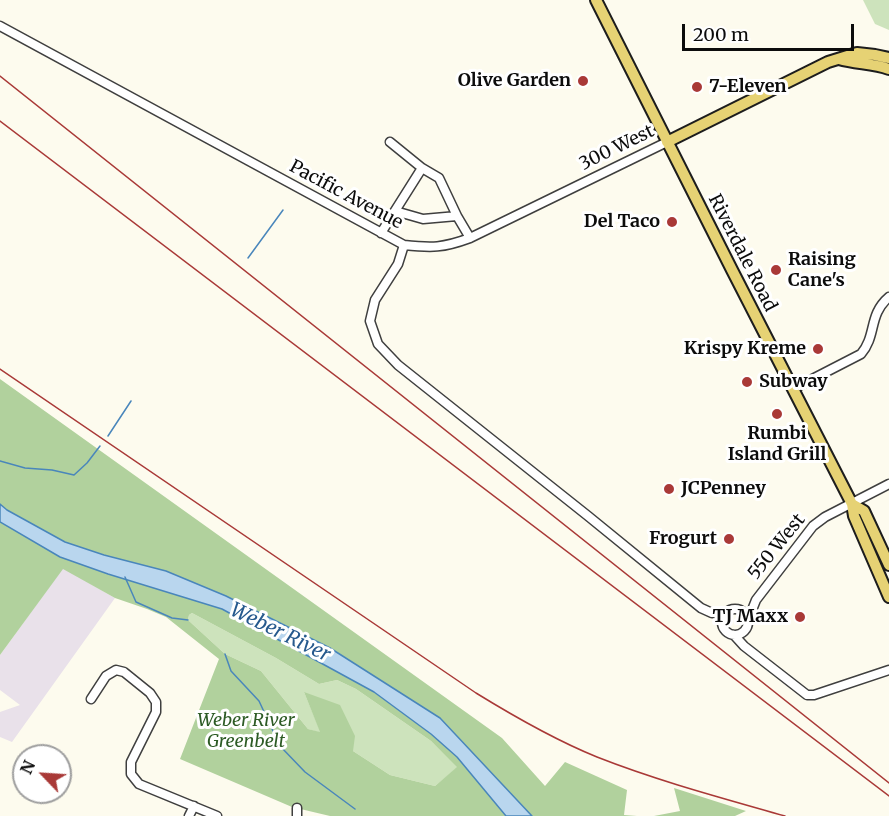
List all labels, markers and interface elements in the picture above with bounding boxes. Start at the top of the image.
scale bar [685,12,858,50]
text: 200 m [693,23,749,46]
place label: Olive Garden [458,70,571,92]
marker: Olive Garden [576,74,590,88]
place label: 7-Eleven [709,76,787,98]
marker: 7-Eleven [690,80,704,94]
street label: 300 West [576,121,658,175]
street label: Pacific Avenue [286,156,406,234]
street label: Riverdale Road [703,191,781,315]
place label: Del Taco [584,211,660,233]
marker: Del Taco [665,215,679,229]
place label: Raising Cane's [788,249,856,292]
marker: Raising Cane's [769,263,783,277]
place label: Krispy Kreme [684,338,806,360]
marker: Krispy Kreme [811,342,825,356]
place label: Subway [759,371,828,393]
marker: Subway [740,375,754,389]
marker: Rumbi Island Grill [770,407,784,421]
place label: Rumbi Island Grill [728,423,826,466]
place label: JCPenney [681,478,766,500]
marker: JCPenney [662,482,676,496]
street label: 550 West [744,510,810,584]
place label: Frogurt [649,528,717,550]
marker: Frogurt [722,532,736,546]
water label: Weber River [226,598,334,668]
place label: TJ Maxx [713,606,788,628]
marker: TJ Maxx [793,610,807,624]
park label: Weber River Greenbelt [197,710,295,752]
north arrow [12,744,72,804]
text: N [16,757,39,777]

